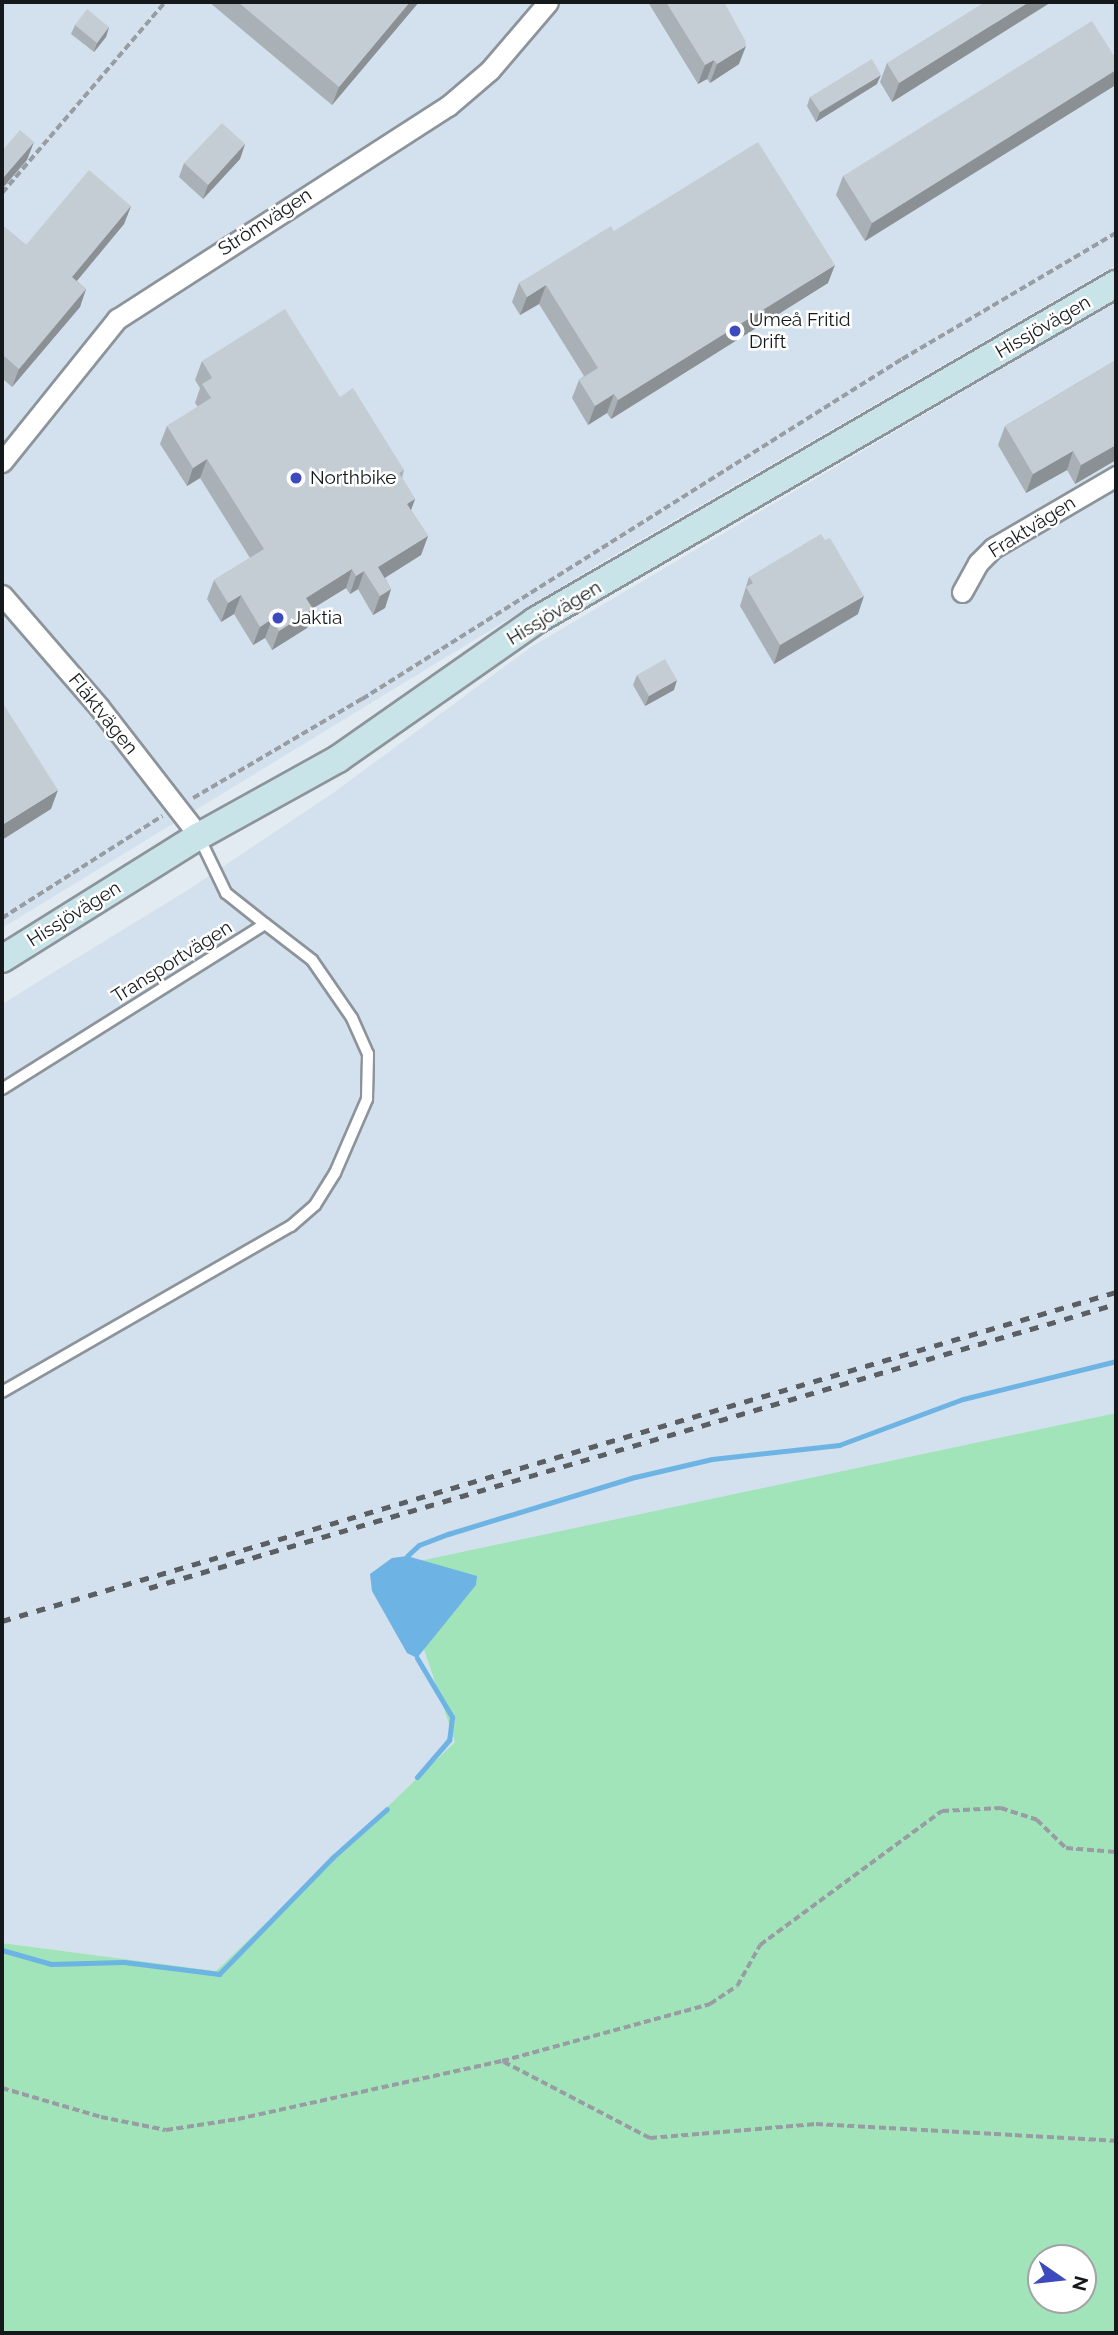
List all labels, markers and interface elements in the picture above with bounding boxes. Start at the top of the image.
street label: Strömvägen [214,183,316,261]
street label: Hissjövägen [991,291,1095,363]
place label: Umeå Fritid Drift [749,309,851,353]
marker: Umeå Fritid Drift [727,323,743,339]
place label: Northbike [310,467,396,489]
marker: Northbike [288,470,304,486]
street label: Fraktvägen [984,491,1080,563]
street label: Hissjövägen [503,576,605,650]
place label: Jaktia [292,607,342,629]
marker: Jaktia [270,610,286,626]
street label: Fläktvägen [64,669,142,759]
street label: Hissjövägen [23,876,125,952]
street label: Transportvägen [108,916,236,1008]
north arrow [1027,2244,1097,2314]
text: N [1068,2274,1093,2293]

